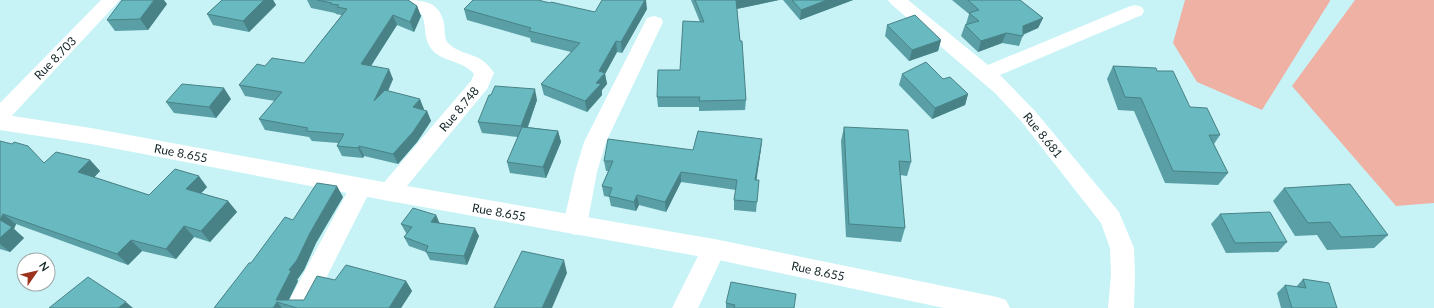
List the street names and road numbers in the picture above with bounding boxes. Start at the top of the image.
street label: Rue 8.703 [31,33,79,83]
street label: Rue 8.748 [436,83,482,135]
street label: Rue 8.681 [1020,109,1066,161]
street label: Rue 8.655 [153,140,209,166]
street label: Rue 8.655 [471,200,527,224]
street label: Rue 8.655 [790,258,846,284]

